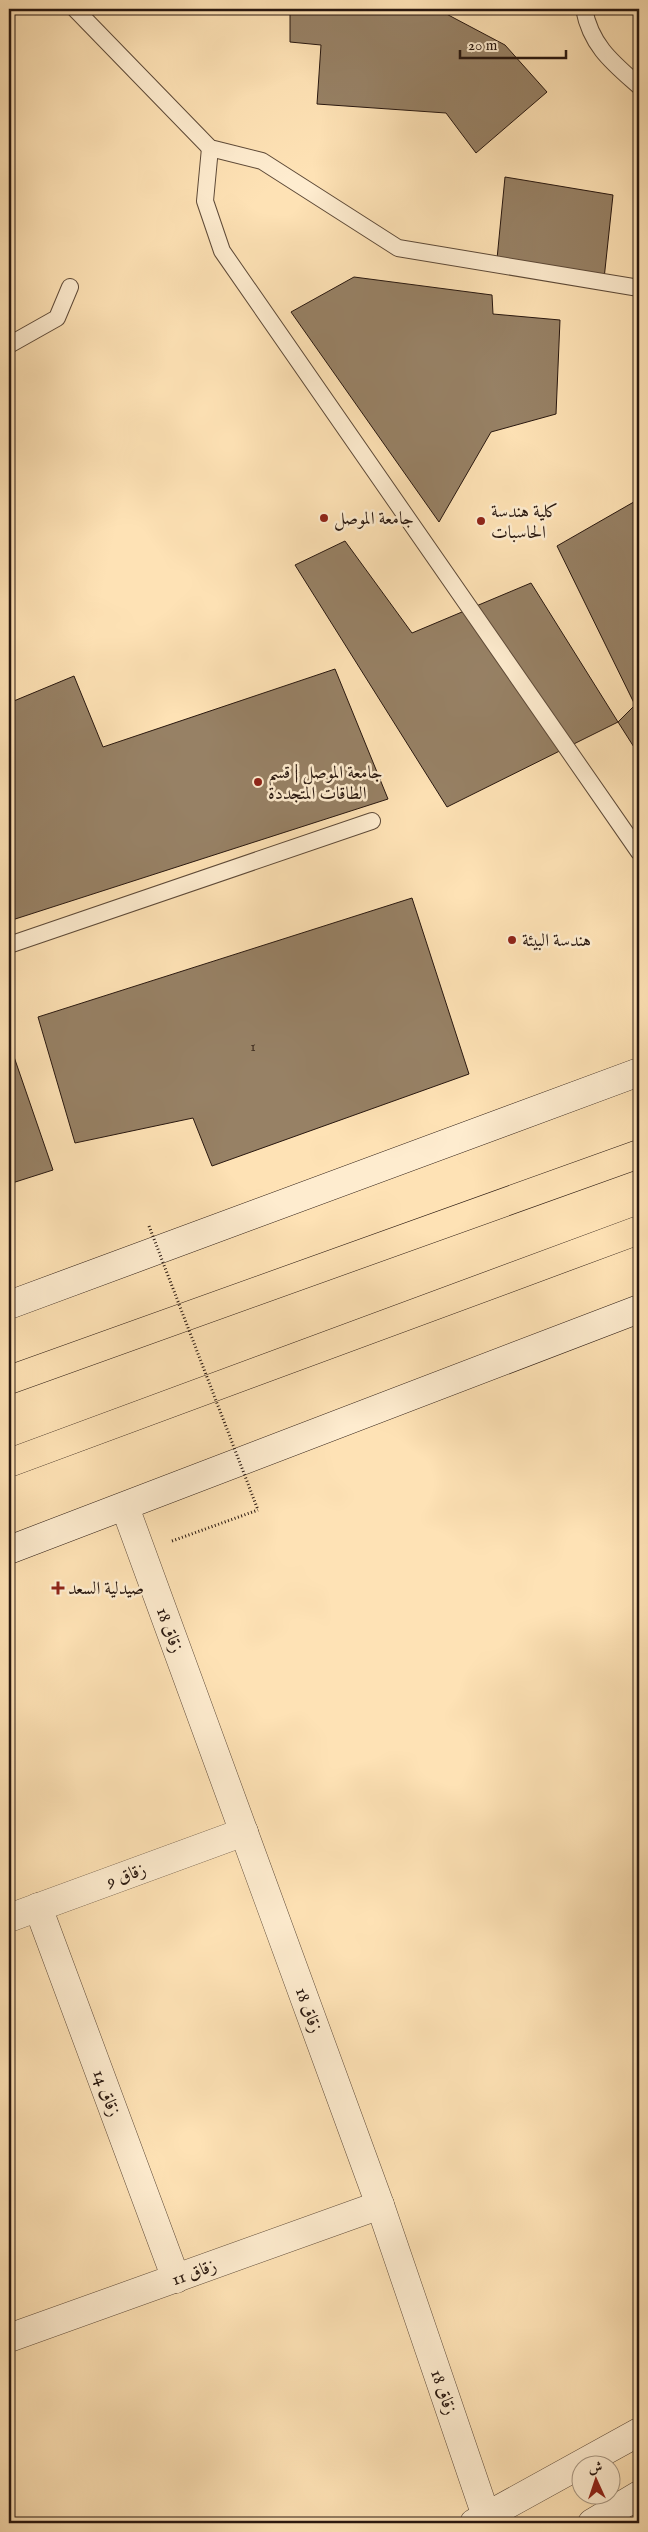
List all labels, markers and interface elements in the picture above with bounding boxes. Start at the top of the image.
scale bar [460,28,567,60]
text: 20 m [468,36,498,55]
place label: كلية هندسة الحاسبات [491,501,558,545]
place label: جامعة الموصل [334,508,414,531]
marker: جامعة الموصل [318,512,330,524]
marker: كلية هندسة الحاسبات [475,515,487,527]
place label: جامعة الموصل | قسم الطاقات المتجددة [268,762,383,806]
marker: جامعة الموصل | قسم الطاقات المتجددة [252,776,264,788]
place label: هندسة البيئة [522,930,591,953]
marker: هندسة البيئة [506,934,518,946]
house number: 1 [250,1037,256,1056]
place label: صيدلية السعد [68,1578,144,1601]
marker: صيدلية السعد [52,1582,64,1594]
street label: زقاق 18 [150,1605,187,1656]
street label: زقاق 9 [102,1859,150,1895]
street label: زقاق 18 [289,1985,326,2036]
street label: زقاق 14 [86,2067,125,2120]
street label: زقاق 11 [169,2255,220,2292]
street label: زقاق 18 [424,2367,461,2418]
north arrow [570,2454,620,2504]
text: ش [588,2459,603,2477]

